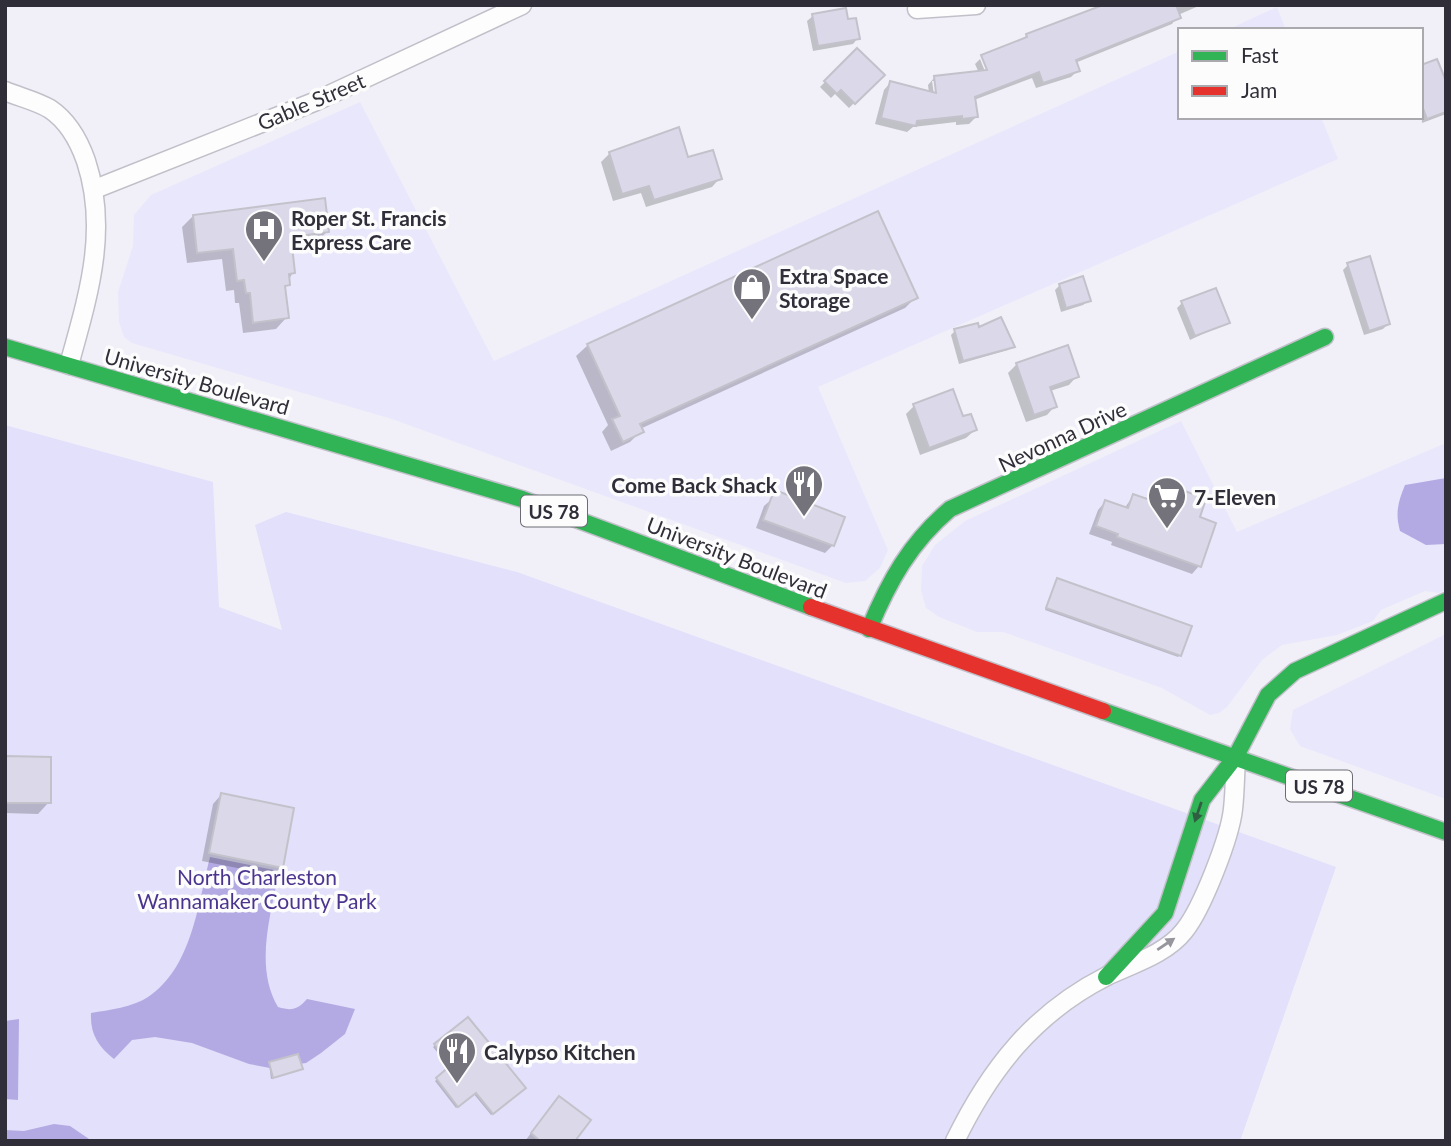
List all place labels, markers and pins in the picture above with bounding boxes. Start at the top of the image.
place label: Roper St. Francis Express Care [291,205,446,254]
hospital icon: Roper St. Francis Express Care [243,208,285,263]
place label: Extra Space Storage [779,263,888,312]
shop icon: Extra Space Storage [731,266,773,321]
restaurant icon: Come Back Shack [783,463,825,518]
place label: Come Back Shack [611,472,778,497]
supermarket icon: 7-Eleven [1146,475,1188,530]
place label: 7-Eleven [1194,484,1276,509]
restaurant icon: Calypso Kitchen [436,1030,478,1085]
place label: Calypso Kitchen [484,1039,636,1064]

